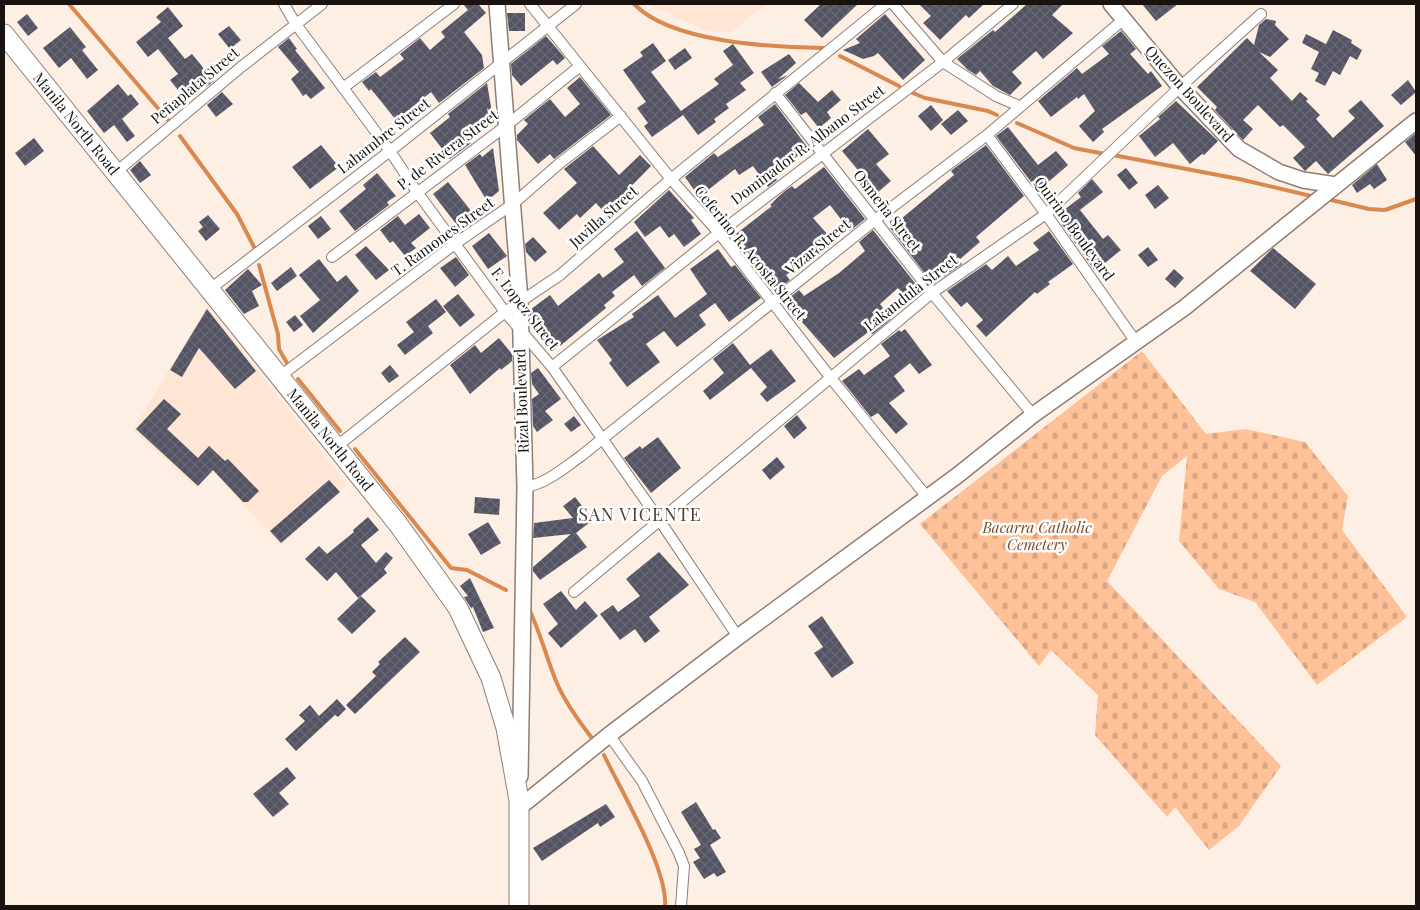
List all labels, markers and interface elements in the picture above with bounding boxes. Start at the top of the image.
street label: Quezon Boulevard [1141,41,1239,146]
street label: Peñaplata Street [146,42,243,128]
street label: Manila North Road [29,68,124,179]
street label: Dominador R. Albano Street [726,79,889,209]
street label: Lahambre Street [333,92,434,178]
street label: P. de Rivera Street [393,104,503,194]
street label: Osmeña Street [849,165,927,256]
street label: Quirino Boulevard [1030,172,1119,285]
street label: Juvilla Street [564,180,642,252]
street label: Ceferino R. Acosta Street [690,181,812,324]
street label: T. Ramones Street [387,192,498,280]
street label: Vizar Street [780,213,855,279]
street label: Lakandula Street [859,249,962,335]
street label: F. Lopez Street [487,263,565,354]
street label: Rizal Boulevard [509,348,533,454]
street label: Manila North Road [283,384,378,495]
district label: SAN VICENTE [578,502,702,526]
park label: Bacarra Catholic Cemetery [981,517,1092,554]

